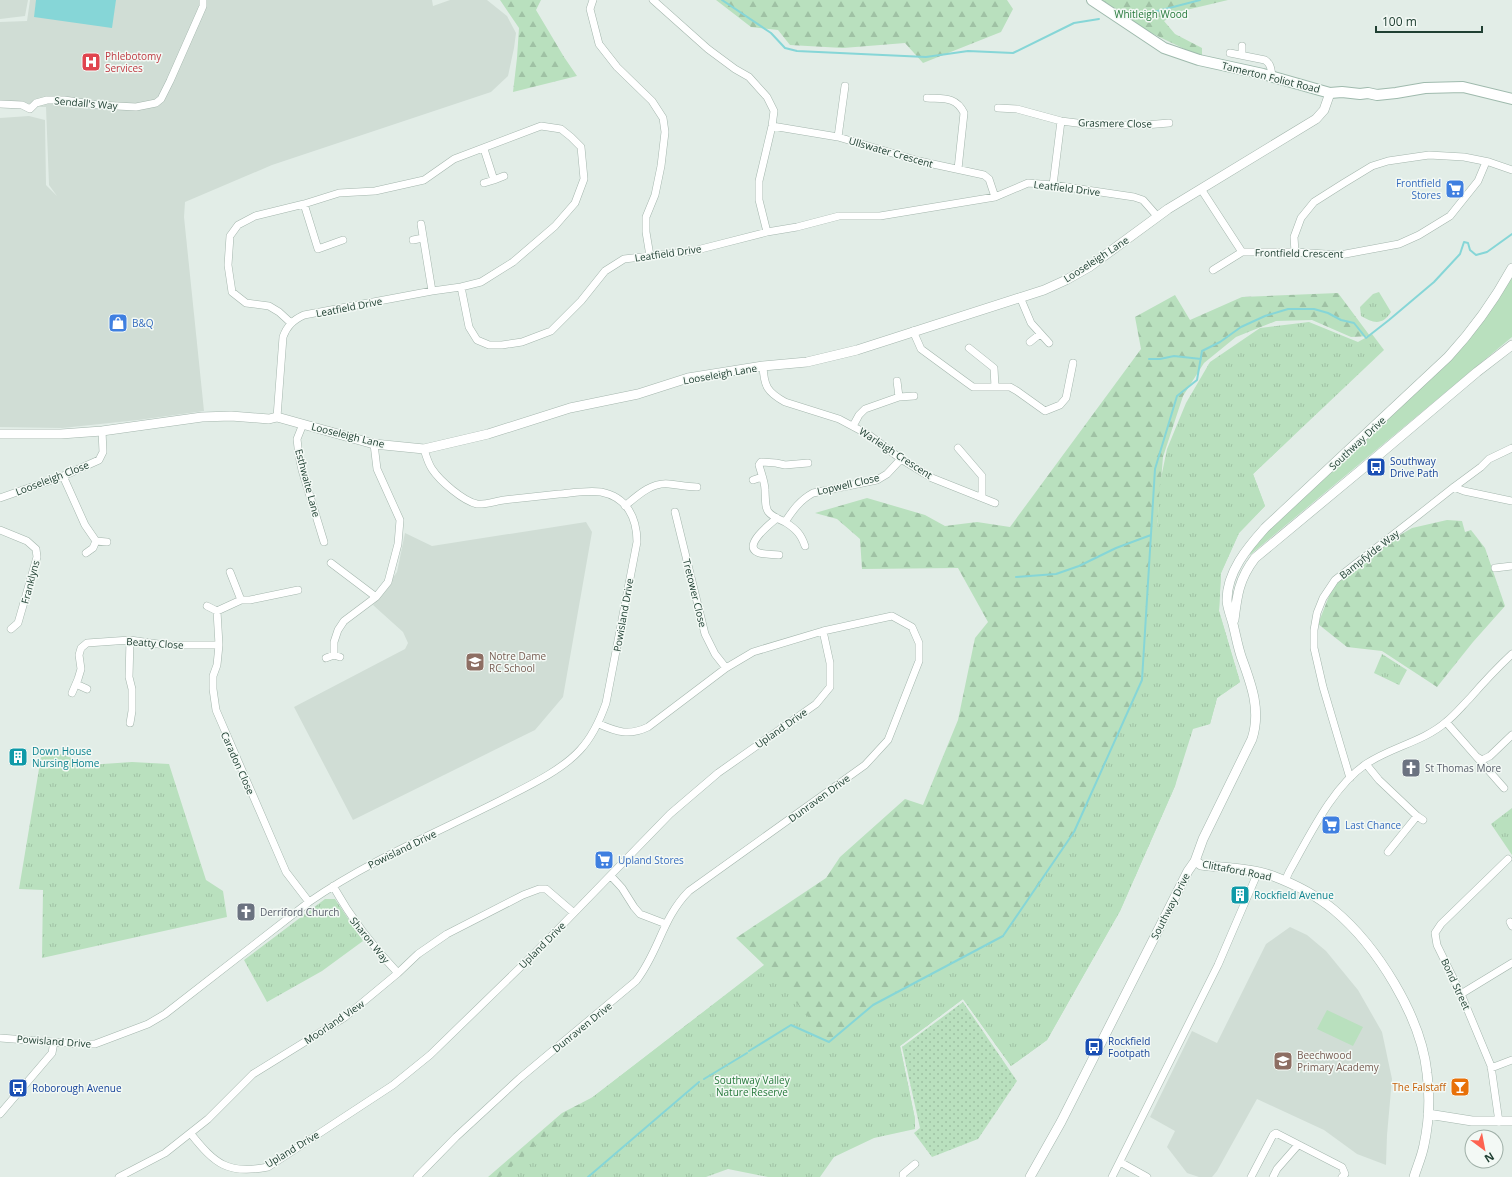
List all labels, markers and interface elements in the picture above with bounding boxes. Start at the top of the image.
park label: Whitleigh Wood [1114,7,1188,21]
scale bar [1376,8,1482,34]
text: 100 m [1382,13,1417,30]
place label: Phlebotomy Services [105,49,162,75]
hospital icon: Phlebotomy Services [80,51,102,73]
street label: Tamerton Foliot Road [1220,58,1322,96]
street label: Sendall's Way [54,93,119,113]
street label: Grasmere Close [1078,115,1153,131]
street label: Ullswater Crescent [847,133,935,171]
place label: Frontfield Stores [1396,176,1441,202]
street label: Leatfield Drive [1033,177,1102,199]
supermarket icon: Frontfield Stores [1444,178,1466,200]
street label: Looseleigh Lane [1061,233,1132,285]
street label: Leatfield Drive [634,241,703,265]
street label: Frontfield Crescent [1255,245,1344,261]
street label: Leatfield Drive [315,294,384,320]
shop icon: B&Q [107,312,129,334]
place label: B&Q [132,316,154,330]
street label: Looseleigh Lane [682,361,759,387]
street label: Southway Drive [1326,413,1389,473]
street label: Looseleigh Lane [310,419,386,451]
street label: Warleigh Crescent [857,424,936,482]
street label: Esthwaite Lane [292,447,324,519]
place label: Southway Drive Path [1390,454,1438,480]
bus stop icon: Southway Drive Path [1365,456,1387,478]
street label: Looseleigh Close [13,457,91,498]
street label: Lopwell Close [815,470,881,498]
street label: Bampfylde Way [1336,526,1403,582]
street label: Tretower Close [680,557,710,629]
street label: Franklyns [17,558,43,605]
street label: Powisland Drive [610,577,636,653]
street label: Beatty Close [126,634,185,652]
place label: Notre Dame RC School [489,649,546,675]
school or university icon: Notre Dame RC School [464,651,486,673]
street label: Upland Drive [752,705,810,751]
street label: Caradon Close [218,729,258,797]
place label: Down House Nursing Home [32,744,100,770]
building icon: Down House Nursing Home [7,746,29,768]
church icon: St Thomas More [1400,757,1422,779]
place label: St Thomas More [1425,761,1502,775]
street label: Dunraven Drive [785,771,853,825]
supermarket icon: Last Chance [1320,814,1342,836]
place label: Last Chance [1345,818,1402,832]
street label: Powisland Drive [365,826,439,872]
supermarket icon: Upland Stores [593,849,615,871]
place label: Upland Stores [618,853,684,867]
street label: Clittaford Road [1201,856,1273,884]
street label: Southway Drive [1147,870,1193,942]
building icon: Rockfield Avenue [1229,884,1251,906]
place label: Rockfield Avenue [1254,888,1334,902]
church icon: Derriford Church [235,901,257,923]
place label: Derriford Church [260,905,339,919]
street label: Sharon Way [347,914,394,967]
street label: Upland Drive [516,918,569,971]
street label: Bond Street [1438,956,1474,1012]
street label: Moorland View [301,997,367,1047]
street label: Dunraven Drive [549,998,615,1055]
street label: Powisland Drive [16,1031,92,1051]
place label: Rockfield Footpath [1108,1034,1150,1060]
bus stop icon: Rockfield Footpath [1083,1036,1105,1058]
place label: Beechwood Primary Academy [1297,1048,1380,1074]
school or university icon: Beechwood Primary Academy [1272,1050,1294,1072]
park label: Southway Valley Nature Reserve [714,1073,791,1099]
bar icon: The Falstaff [1449,1076,1471,1098]
bus stop icon: Roborough Avenue [7,1077,29,1099]
place label: The Falstaff [1392,1080,1447,1094]
place label: Roborough Avenue [32,1081,122,1095]
street label: Upland Drive [262,1127,322,1171]
north arrow [1464,1129,1504,1169]
text: N [1482,1149,1497,1167]

